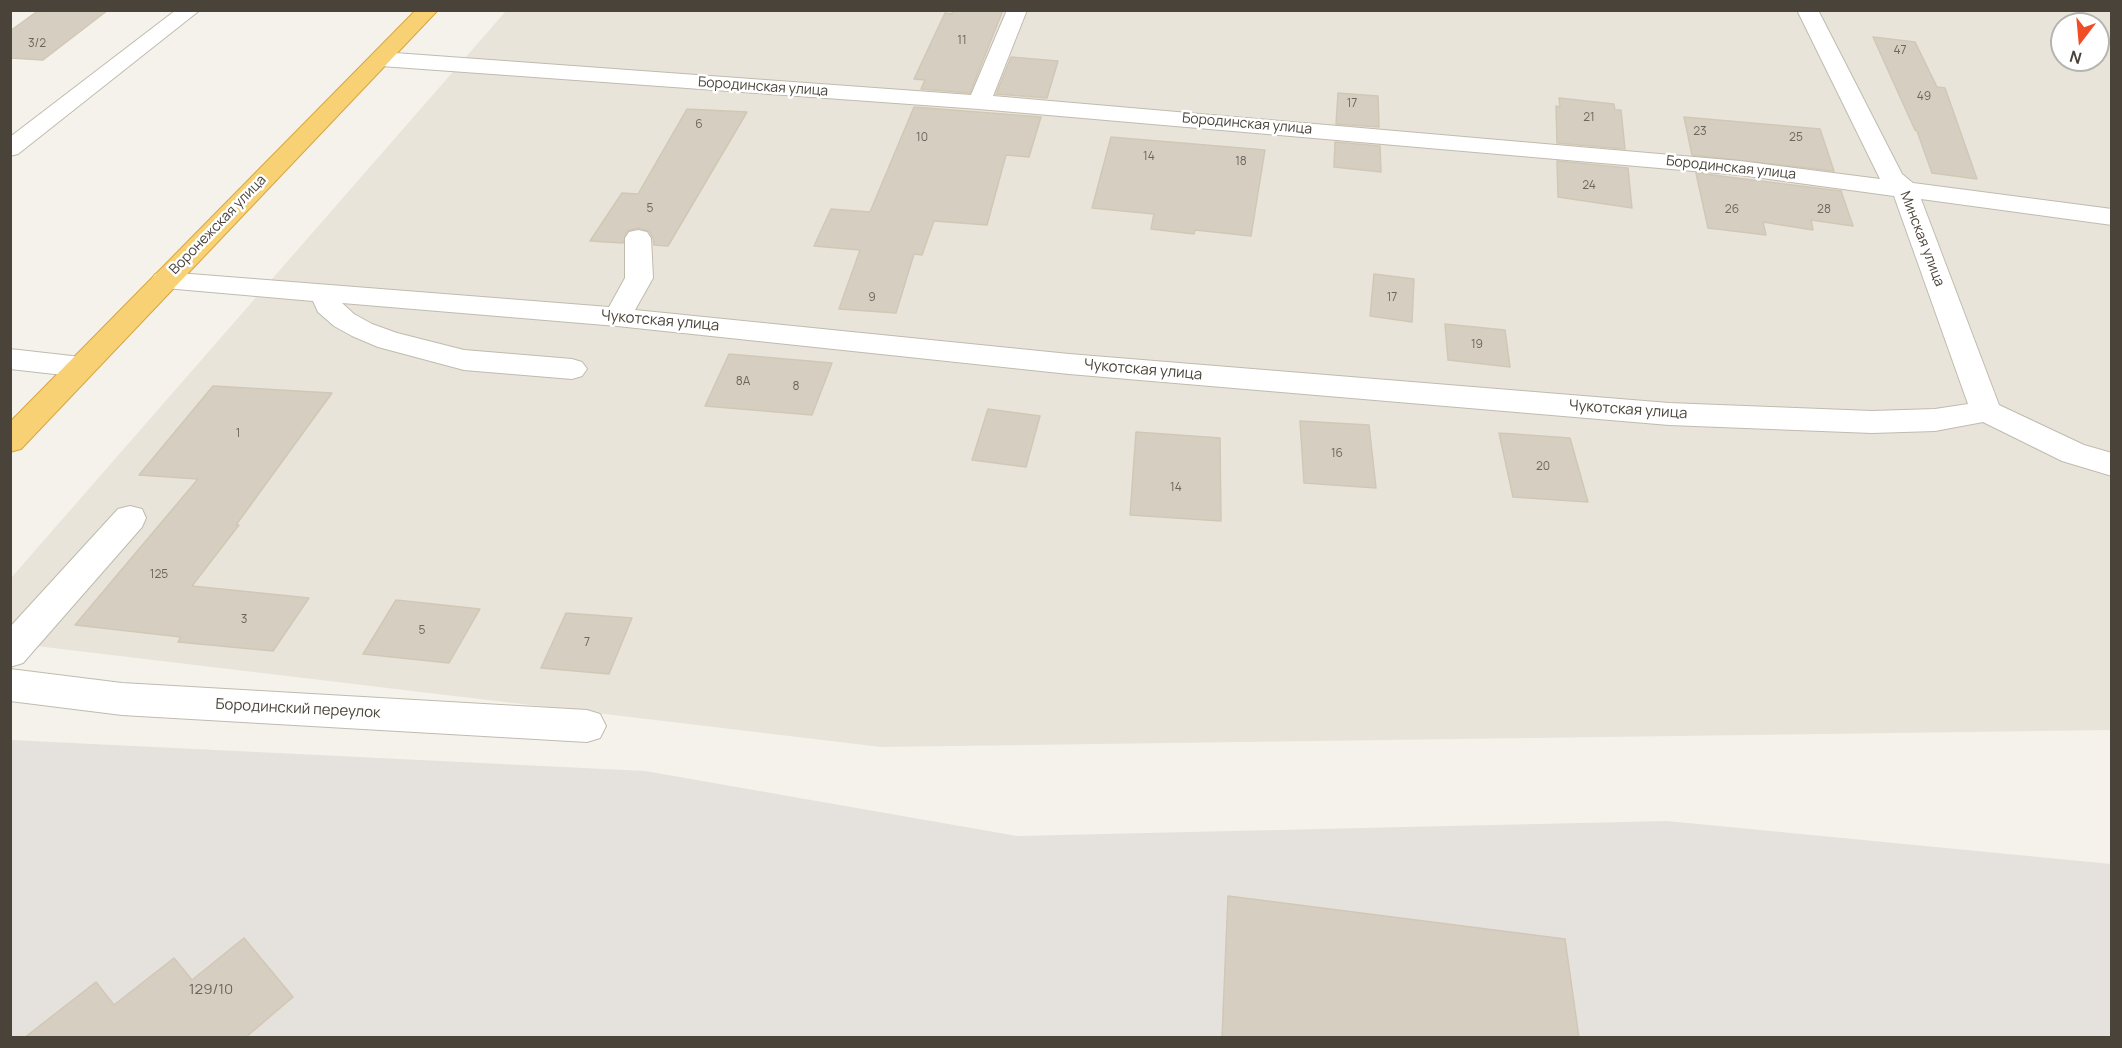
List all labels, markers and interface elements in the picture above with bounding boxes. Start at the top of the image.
north arrow [2050,12,2110,72]
house number: 11 [957,34,967,48]
house number: 3/2 [28,37,46,51]
house number: 47 [1893,44,1907,58]
text: N [2067,45,2084,70]
street label: Бородинская улица [697,74,829,100]
house number: 49 [1917,90,1931,104]
house number: 17 [1347,97,1357,111]
street label: Бородинская улица [1181,110,1313,138]
house number: 21 [1583,111,1595,125]
house number: 6 [695,118,703,132]
house number: 23 [1693,125,1707,139]
house number: 10 [916,131,928,145]
house number: 25 [1789,131,1803,145]
house number: 14 [1143,150,1155,164]
street label: Бородинская улица [1665,153,1797,183]
house number: 18 [1235,155,1247,169]
street label: Воронежская улица [166,172,270,278]
house number: 24 [1582,179,1596,193]
street label: Минская улица [1896,189,1948,289]
house number: 5 [647,202,653,216]
house number: 26 [1725,203,1739,217]
house number: 28 [1817,203,1831,217]
house number: 9 [868,291,876,305]
house number: 17 [1387,291,1397,305]
street label: Чукотская улица [600,307,720,335]
house number: 19 [1471,338,1483,352]
street label: Чукотская улица [1083,356,1203,384]
house number: 8А [736,375,750,389]
house number: 8 [793,380,799,394]
street label: Чукотская улица [1568,397,1688,423]
house number: 1 [236,427,240,441]
house number: 16 [1331,447,1343,461]
house number: 20 [1536,460,1550,474]
house number: 14 [1170,481,1182,495]
house number: 125 [150,568,168,582]
house number: 3 [241,613,247,627]
house number: 5 [419,624,425,638]
house number: 7 [584,636,590,650]
street label: Бородинский переулок [215,696,381,722]
house number: 129/10 [189,981,233,999]

